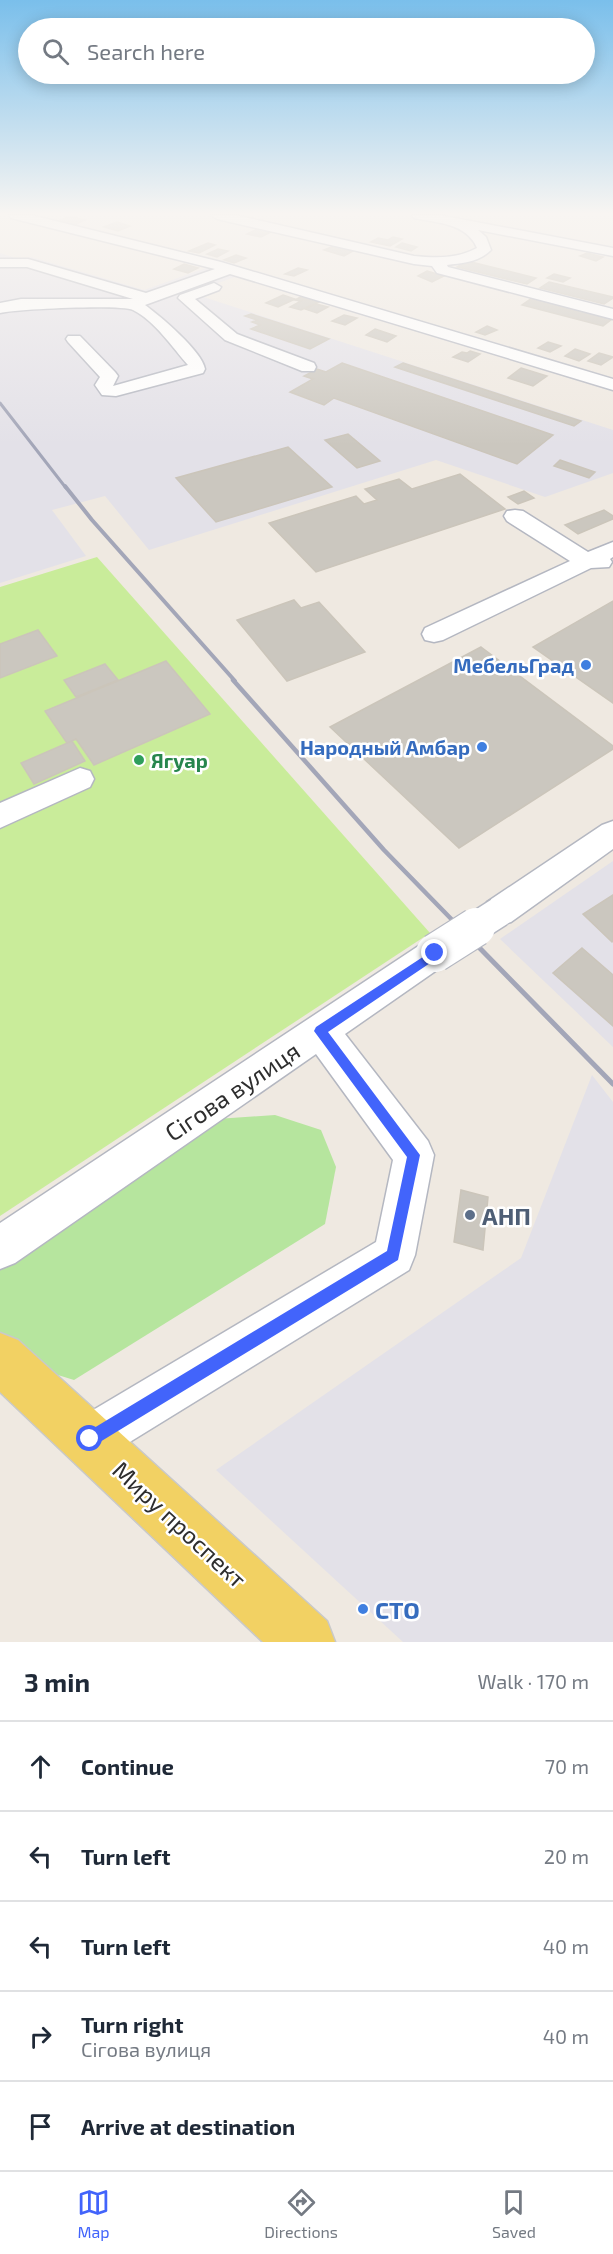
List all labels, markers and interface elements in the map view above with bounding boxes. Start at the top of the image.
search box [18,18,595,84]
icon: search [39,35,72,68]
text: Search here [87,38,205,64]
place label: МебельГрад [453,653,574,677]
marker: МебельГрад [579,658,593,672]
place label: Народный Амбар [300,735,470,759]
marker: Народный Амбар [475,740,489,754]
place label: Ягуар [151,748,208,772]
marker: Ягуар [132,753,146,767]
route end [421,939,447,965]
street label: Сігова вулиця [159,1035,305,1148]
place label: АНП [482,1201,531,1230]
marker: АНП [463,1208,477,1222]
route start [76,1425,102,1451]
street label: Миру проспект [107,1455,253,1594]
place label: СТО [375,1595,420,1624]
marker: СТО [356,1602,370,1616]
text: 3 min [24,1666,90,1697]
text: Walk · 170 m [478,1669,589,1693]
icon: ahead [24,1750,57,1783]
text: Continue [81,1753,174,1779]
text: 70 m [545,1754,589,1778]
icon: left [24,1840,57,1873]
text: Turn left [81,1843,170,1869]
text: 20 m [544,1844,589,1868]
icon: left [24,1930,57,1963]
text: Turn left [81,1933,170,1959]
text: 40 m [543,1934,589,1958]
text: Turn right [81,2011,183,2037]
icon: right [24,2020,57,2053]
text: 40 m [543,2024,589,2048]
text: Сігова вулиця [81,2037,211,2061]
icon: arrive [24,2110,57,2143]
text: Arrive at destination [81,2113,295,2139]
tab: Map [77,2186,110,2241]
tab: Directions [264,2186,338,2241]
tab: Saved [492,2186,536,2241]

